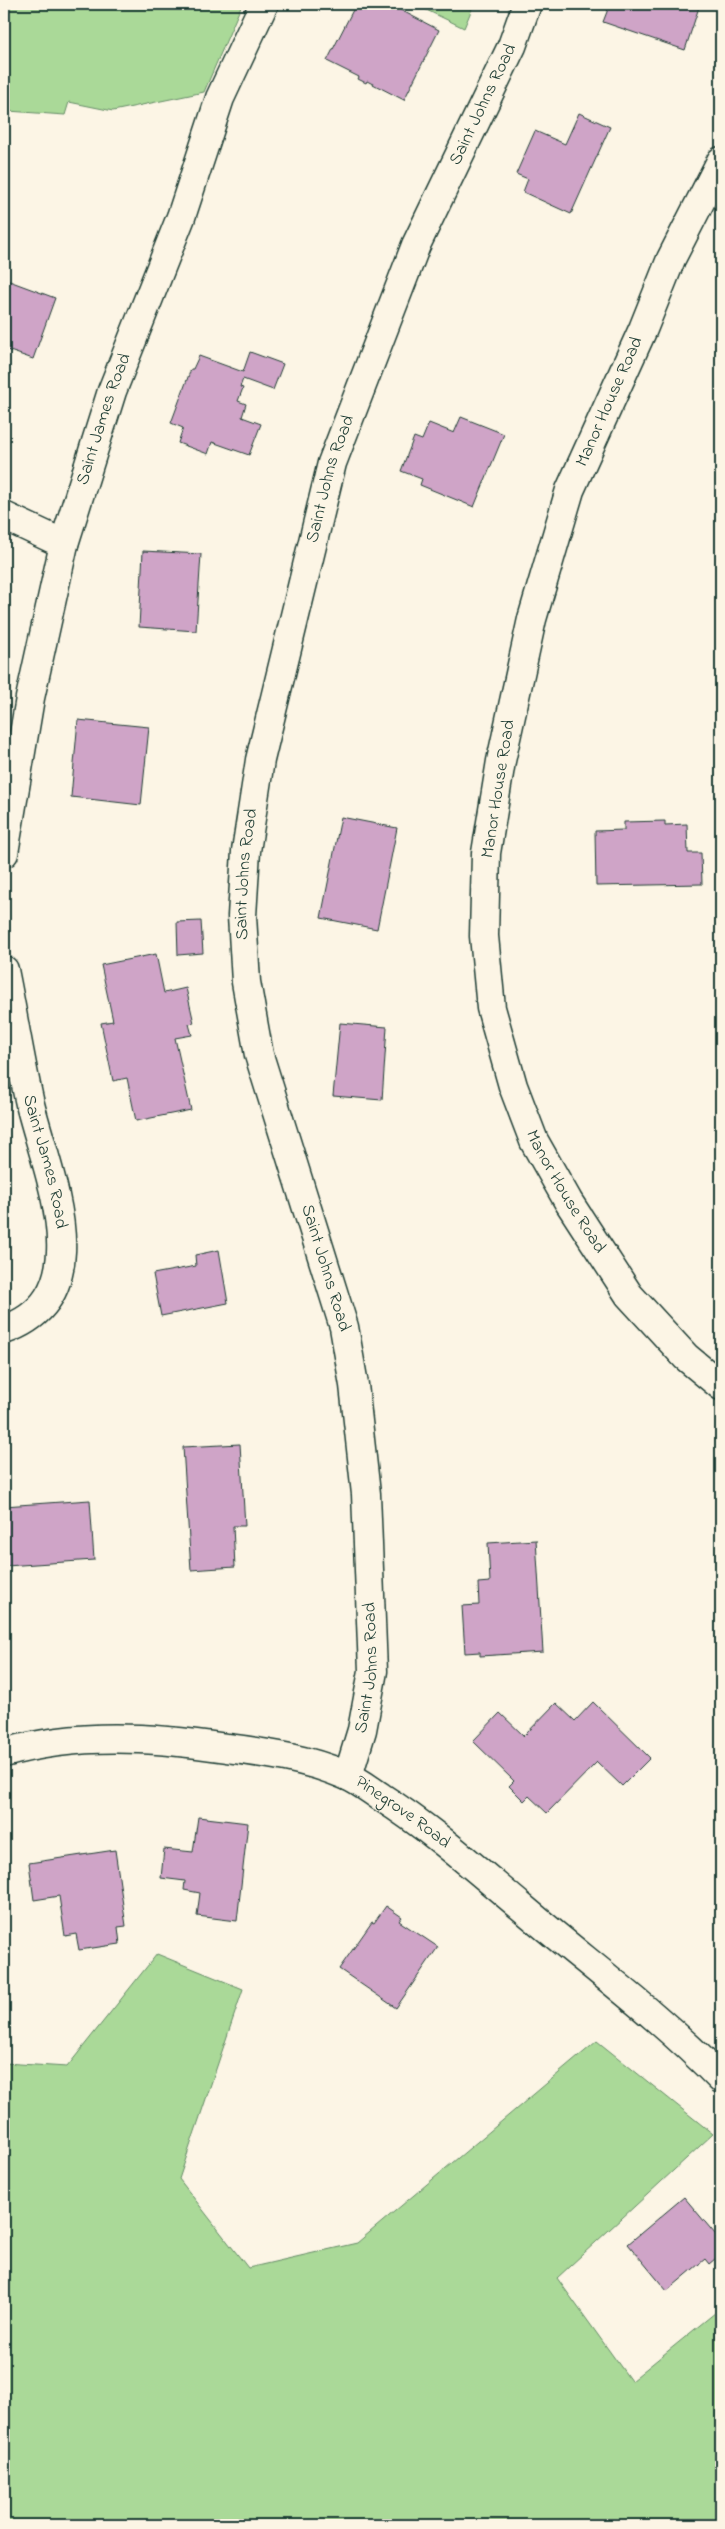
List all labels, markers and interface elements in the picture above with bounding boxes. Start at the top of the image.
street label: Saint Johns Road [443,40,524,170]
street label: Manor House Road [570,333,650,471]
street label: Saint James Road [70,349,139,488]
street label: Saint Johns Road [300,412,362,546]
street label: Manor House Road [475,718,523,860]
street label: Saint Johns Road [229,807,265,941]
street label: Saint James Road [15,1092,73,1230]
street label: Manor House Road [518,1127,612,1259]
street label: Saint Johns Road [293,1201,357,1335]
street label: Saint Johns Road [349,1602,386,1735]
street label: Pinegrove Road [350,1770,456,1856]

